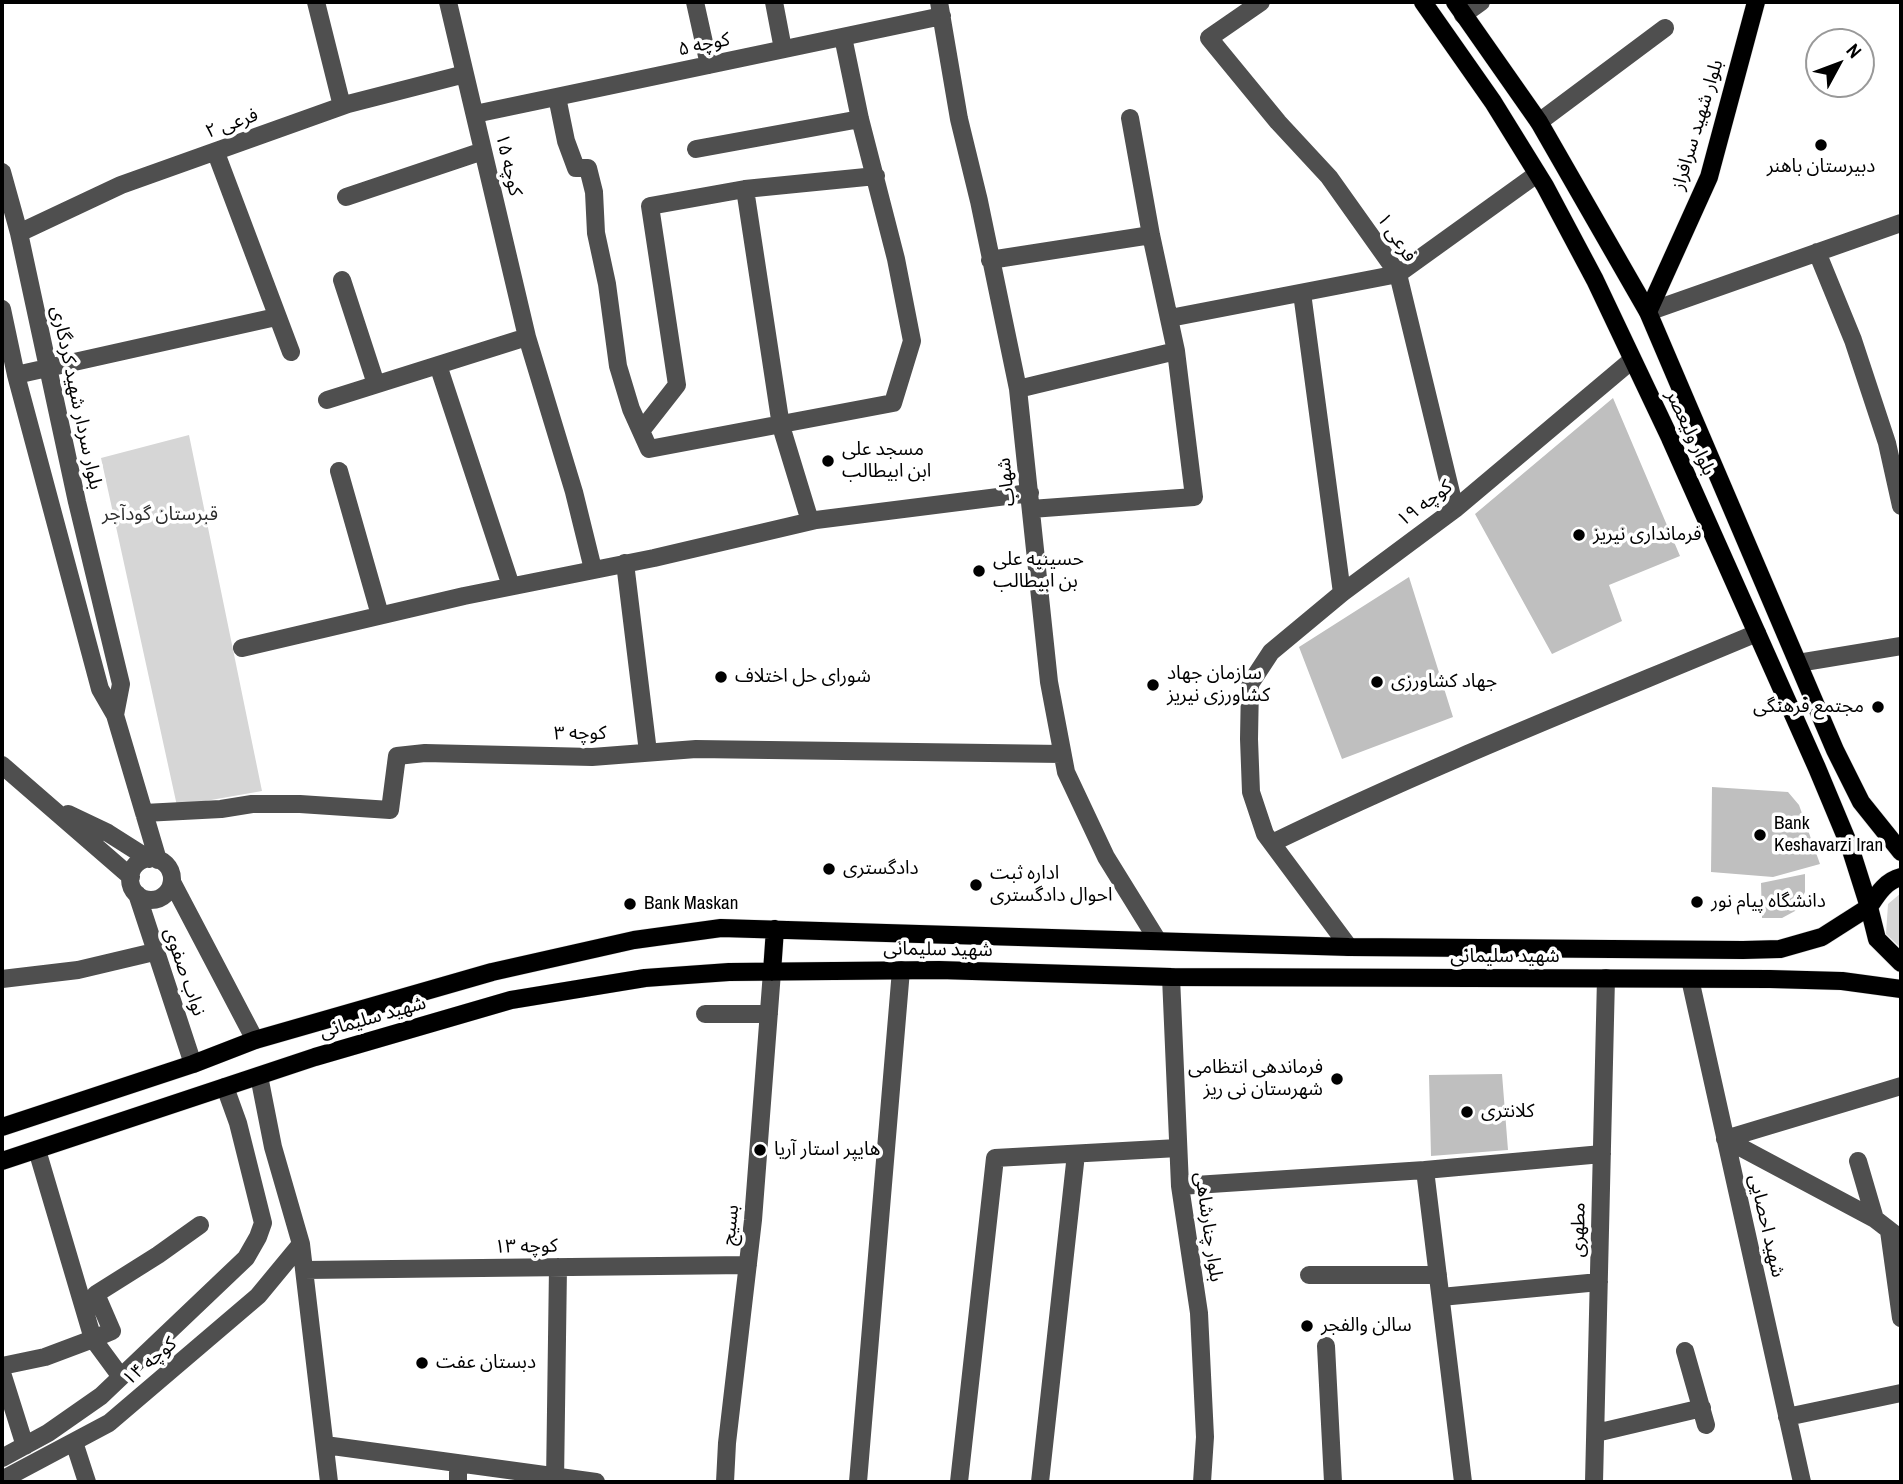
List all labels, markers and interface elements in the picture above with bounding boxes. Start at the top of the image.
street label: کوچه ۵ [676,28,732,62]
north arrow [1805,28,1875,98]
text: N [1841,38,1868,63]
street label: بلوار شهید سرافراز [1667,57,1729,193]
street label: فرعی ۲ [203,104,261,144]
street label: کوچه ۱۵ [490,132,526,198]
marker: دبیرستان باهنر [1813,137,1829,153]
place label: دبیرستان باهنر [1767,156,1875,178]
street label: فرعی ۱ [1371,209,1421,267]
street label: بلوار سردار شهید کردگاری [45,304,107,492]
street label: بلوار ولیعصر [1660,387,1720,479]
place label: مسجد علی ابن ابیطالب [842,439,931,483]
marker: مسجد علی ابن ابیطالب [820,453,836,469]
street label: شهاب [993,456,1021,508]
street label: کوچه ۱۹ [1393,476,1457,532]
park label: قبرستان گودآجر [102,504,218,526]
place label: فرمانداری نیریز [1593,524,1702,546]
marker: فرمانداری نیریز [1571,527,1587,543]
place label: حسینیه علی بن ابیطالب [993,549,1084,593]
marker: حسینیه علی بن ابیطالب [971,563,987,579]
place label: سازمان جهاد کشاورزی نیریز [1167,663,1270,707]
place label: شورای حل اختلاف [735,666,871,688]
marker: شورای حل اختلاف [713,669,729,685]
place label: جهاد کشاورزی [1391,671,1497,693]
marker: جهاد کشاورزی [1369,674,1385,690]
marker: سازمان جهاد کشاورزی نیریز [1145,677,1161,693]
place label: مجتمع فرهنگی [1753,696,1864,718]
marker: مجتمع فرهنگی [1870,699,1886,715]
street label: کوچه ۳ [554,723,606,745]
place label: Bank Keshavarzi Iran [1774,813,1883,857]
marker: Bank Keshavarzi Iran [1752,827,1768,843]
place label: دادگستری [843,858,919,880]
marker: دادگستری [821,861,837,877]
place label: اداره ثبت احوال دادگستری [990,863,1112,907]
marker: اداره ثبت احوال دادگستری [968,877,984,893]
place label: دانشگاه پیام نور [1711,891,1826,913]
place label: Bank Maskan [644,893,738,915]
marker: دانشگاه پیام نور [1689,894,1705,910]
marker: Bank Maskan [622,896,638,912]
street label: نواب صفوی [158,925,210,1019]
street label: شهید سلیمانی [883,938,993,962]
street label: شهید سلیمانی [1450,946,1560,968]
street label: شهید سلیمانی [317,992,429,1044]
place label: فرماندهی انتظامی شهرستان نی ریز [1188,1057,1323,1101]
marker: فرماندهی انتظامی شهرستان نی ریز [1329,1071,1345,1087]
place label: کلانتری [1481,1101,1534,1123]
marker: کلانتری [1459,1104,1475,1120]
place label: هایپر استار آریا [774,1139,880,1161]
marker: هایپر استار آریا [752,1142,768,1158]
street label: بلوار چنارشاهی [1189,1171,1227,1283]
street label: شهید احصایی [1743,1172,1789,1280]
street label: مطهری [1567,1202,1591,1258]
street label: بسیج [718,1204,744,1246]
street label: کوچه ۱۳ [494,1235,558,1259]
place label: سالن والفجر [1321,1315,1412,1337]
marker: سالن والفجر [1299,1318,1315,1334]
street label: کوچه ۱۴ [118,1333,182,1391]
place label: دبستان عفت [436,1352,536,1374]
marker: دبستان عفت [414,1355,430,1371]

